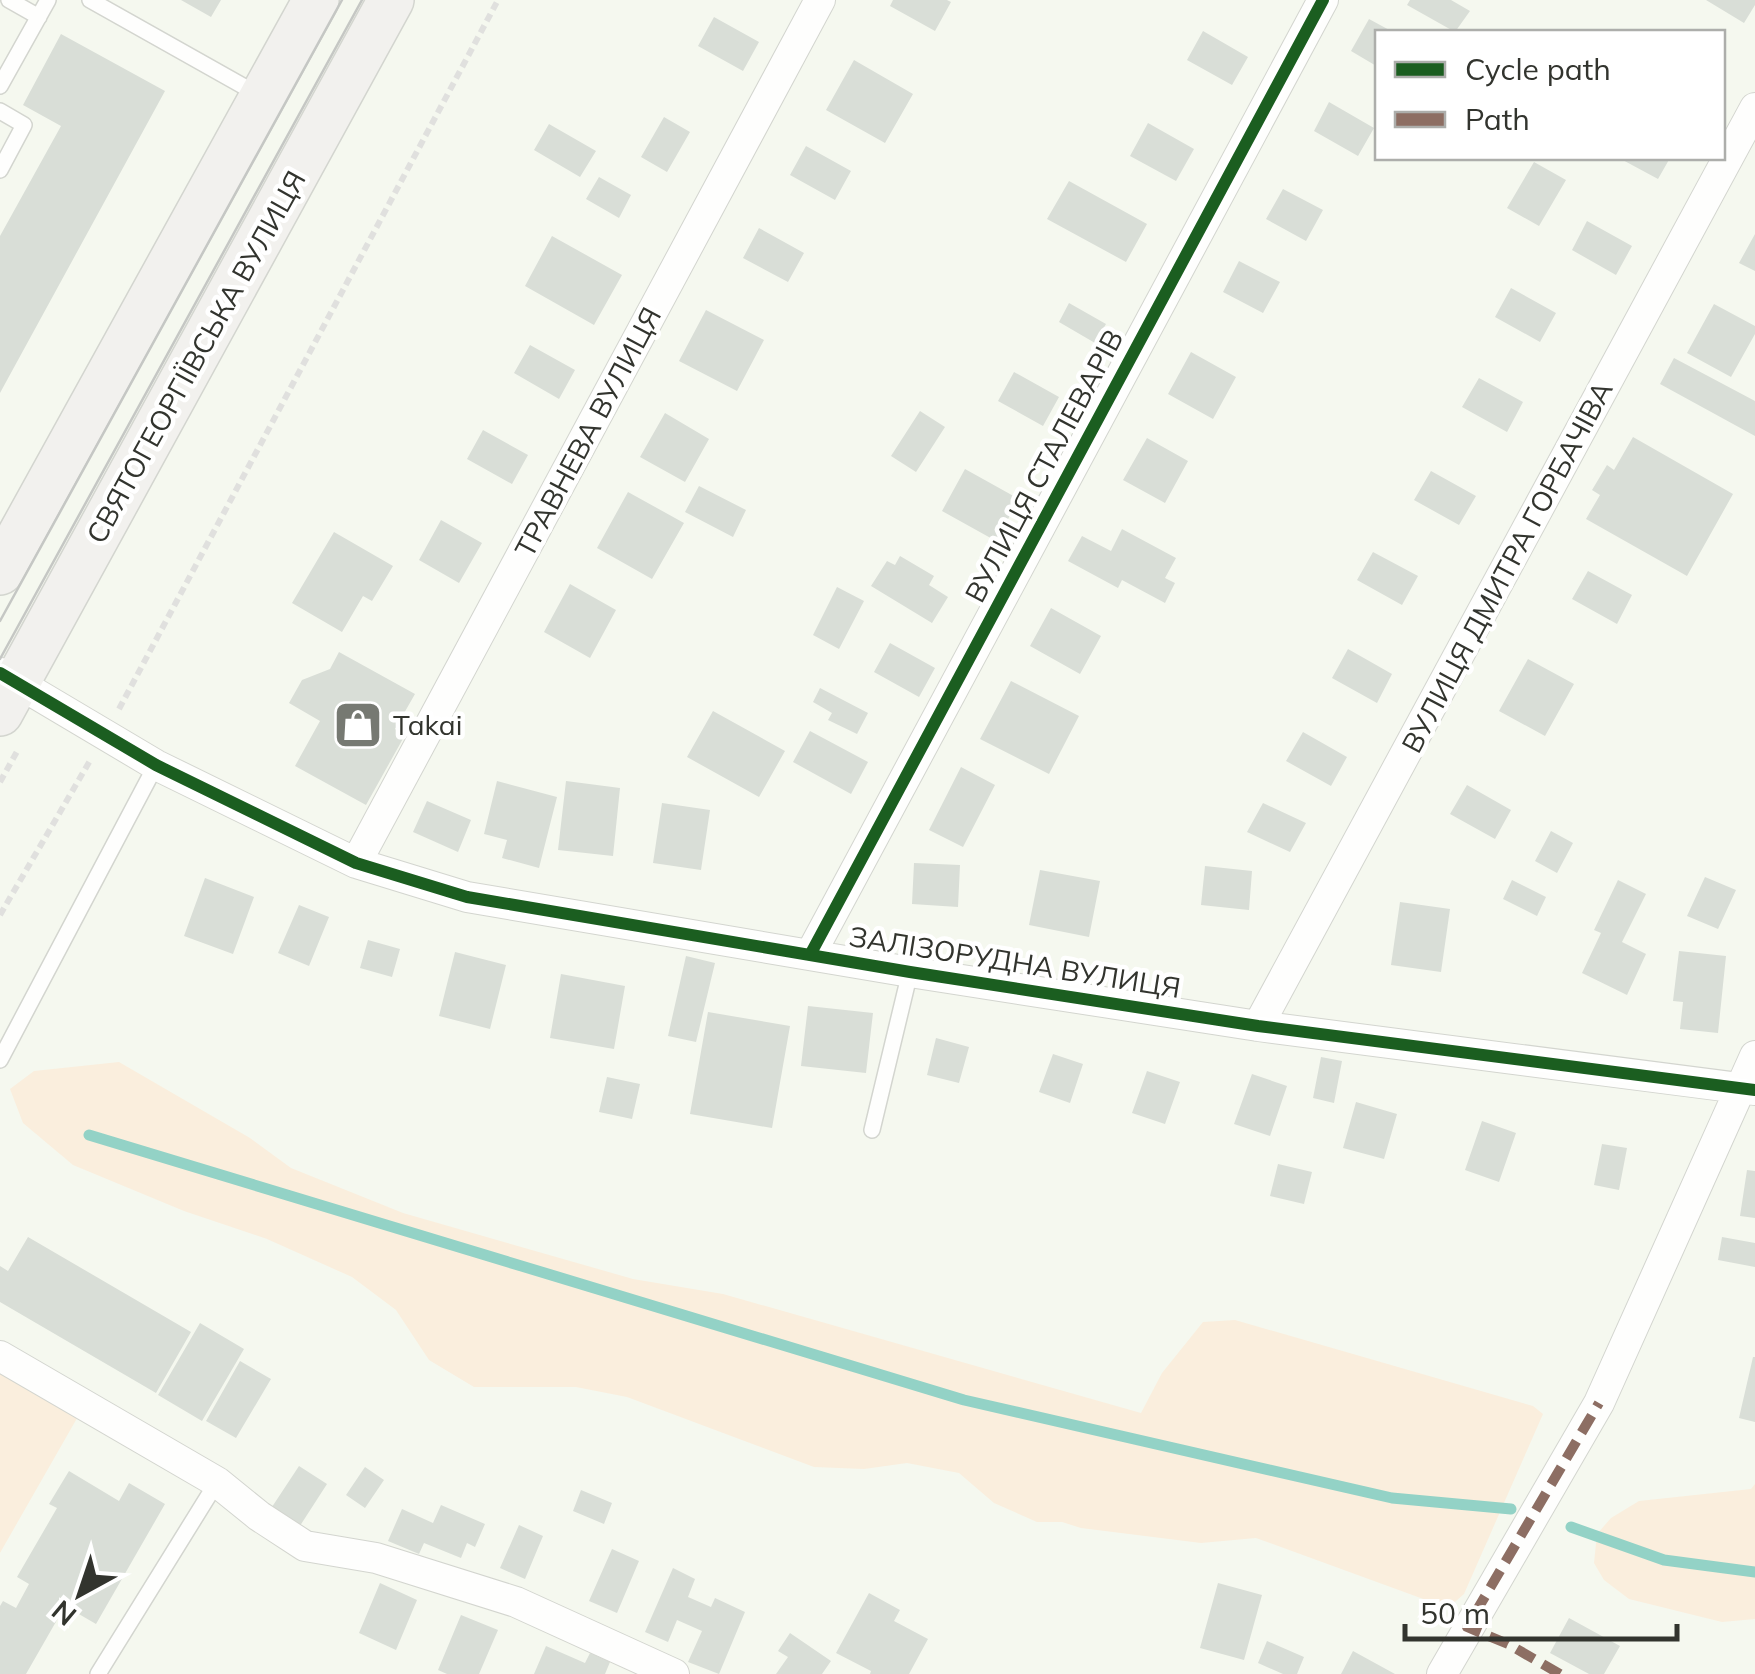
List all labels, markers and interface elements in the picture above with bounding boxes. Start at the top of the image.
legend [1375,30,1725,160]
text: Cycle path [1465,50,1611,88]
text: Path [1465,100,1530,138]
street label: СВЯТОГЕОРГІЇВСЬКА ВУЛИЦЯ [78,164,313,549]
street label: ТРАВНЕВА ВУЛИЦЯ [507,301,668,563]
street label: ВУЛИЦЯ СТАЛЕВАРІВ [957,323,1130,608]
street label: ВУЛИЦЯ ДМИТРА ГОРБАЧІВА [1393,375,1620,759]
shop icon: Takai [332,699,384,751]
place label: Takai [393,707,462,742]
street label: ЗАЛІЗОРУДНА ВУЛИЦЯ [847,918,1183,1005]
north arrow [30,1544,130,1644]
scale bar [1405,1579,1678,1641]
text: N [44,1593,83,1634]
text: 50 m [1420,1594,1490,1632]

